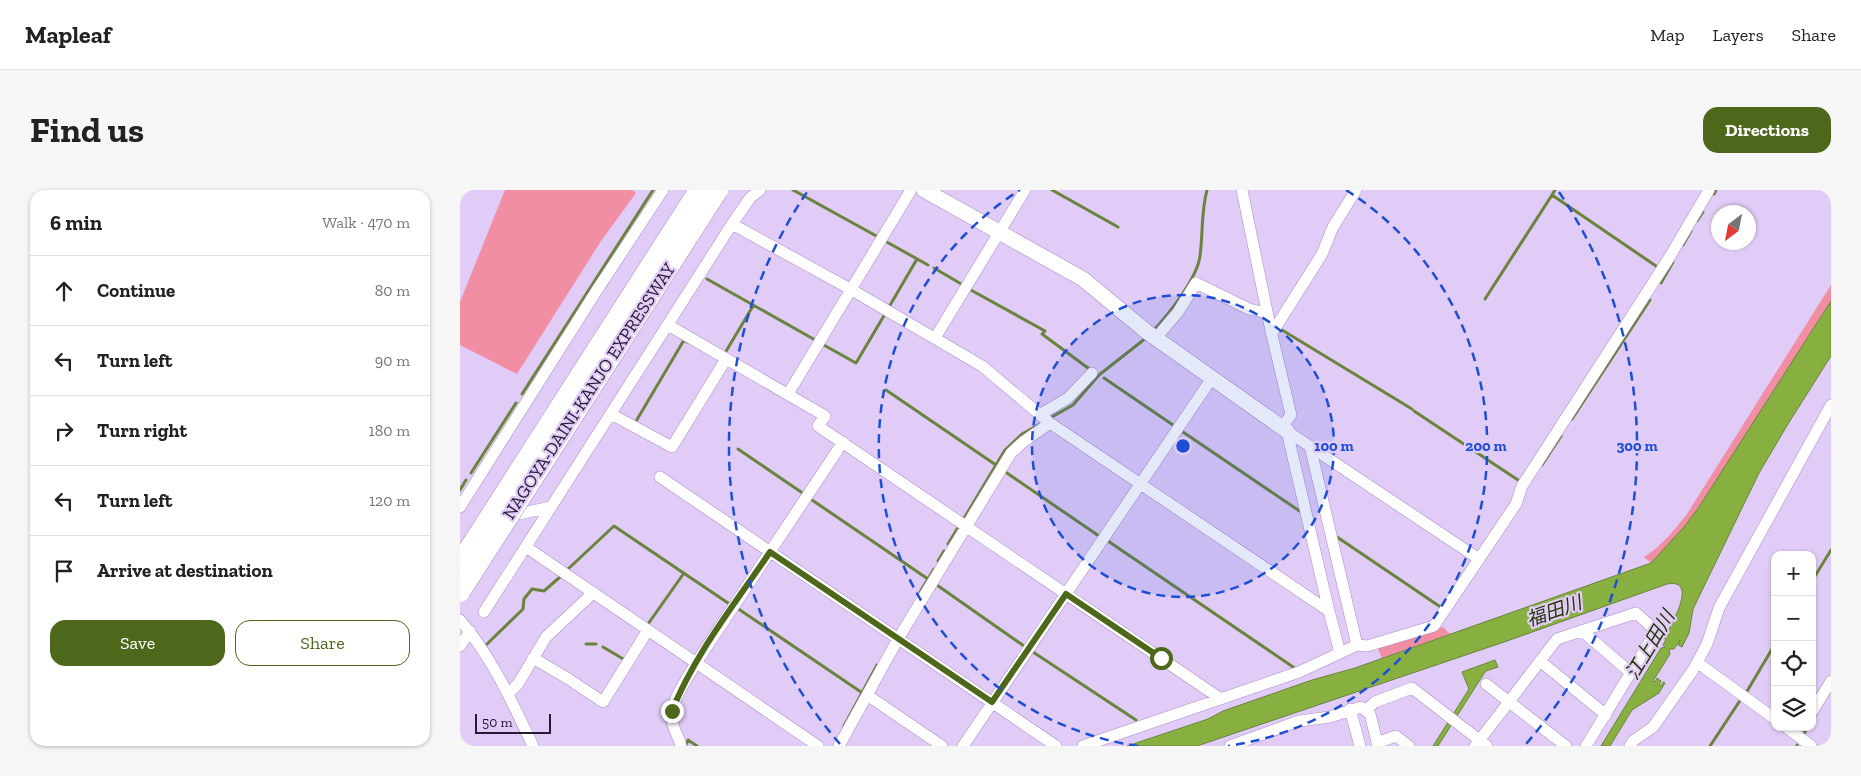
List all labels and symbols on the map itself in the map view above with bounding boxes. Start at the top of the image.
north arrow [1711,205,1756,250]
street label: NAGOYA-DAINI-KANJO EXPRESSWAY [498,259,680,523]
centre of rings [1174,437,1192,455]
text: 100 m [1314,437,1354,455]
text: 200 m [1465,437,1507,455]
text: 300 m [1616,437,1658,455]
water label: 福田川 [1523,590,1587,631]
water label: 江上田川 [1621,605,1680,684]
route start [1150,647,1173,670]
route end [661,700,684,723]
scale bar [475,711,551,734]

